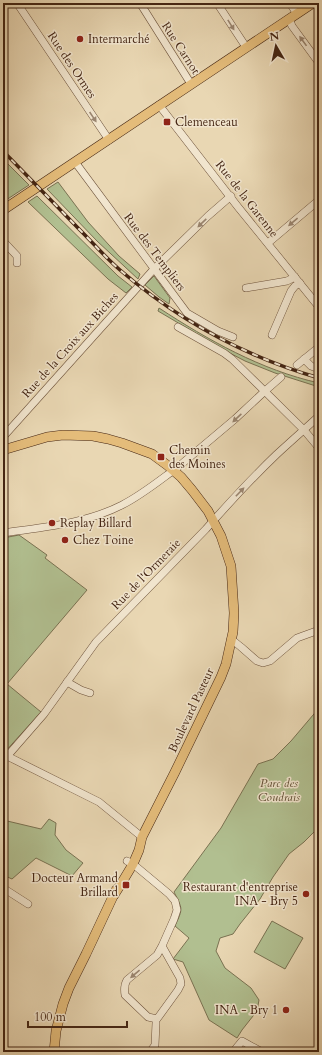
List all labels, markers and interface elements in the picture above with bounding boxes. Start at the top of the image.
street label: Rue Carnot [158,19,204,77]
one-way arrow [228,19,235,31]
north arrow [256,26,296,66]
text: N [269,28,281,45]
street label: Rue des Ormes [44,29,100,101]
place label: Intermarché [88,31,150,47]
marker: Intermarché [75,34,85,44]
one-way arrow [299,36,308,47]
one-way arrow [89,112,97,122]
place label: Clemenceau [175,114,238,130]
marker: Clemenceau [162,117,172,127]
street label: Rue de la Garenne [212,157,282,241]
street label: Rue des Templiers [120,210,190,294]
one-way arrow [288,217,299,226]
one-way arrow [197,218,207,227]
street label: Rue de la Croix aux Biches [18,289,122,401]
one-way arrow [231,413,242,422]
place label: Chemin des Moines [169,442,226,472]
marker: Chemin des Moines [156,452,166,462]
one-way arrow [235,487,244,497]
place label: Replay Billard [60,515,132,531]
marker: Replay Billard [47,518,57,528]
place label: Chez Toine [73,532,134,548]
marker: Chez Toine [60,535,70,545]
street label: Rue de l'Ormeraie [108,535,184,613]
street label: Boulevard Pasteur [164,665,218,755]
park label: Parc des Coudrais [258,775,300,805]
place label: Docteur Armand Brillard [31,870,119,900]
place label: Restaurant d'entreprise INA - Bry 5 [183,879,298,909]
marker: Docteur Armand Brillard [121,880,131,890]
marker: Restaurant d'entreprise INA - Bry 5 [301,889,311,899]
one-way arrow [129,969,140,978]
place label: INA - Bry 1 [215,1002,278,1018]
scale bar [28,1003,127,1029]
marker: INA - Bry 1 [281,1005,291,1015]
text: 100 m [34,1009,67,1025]

